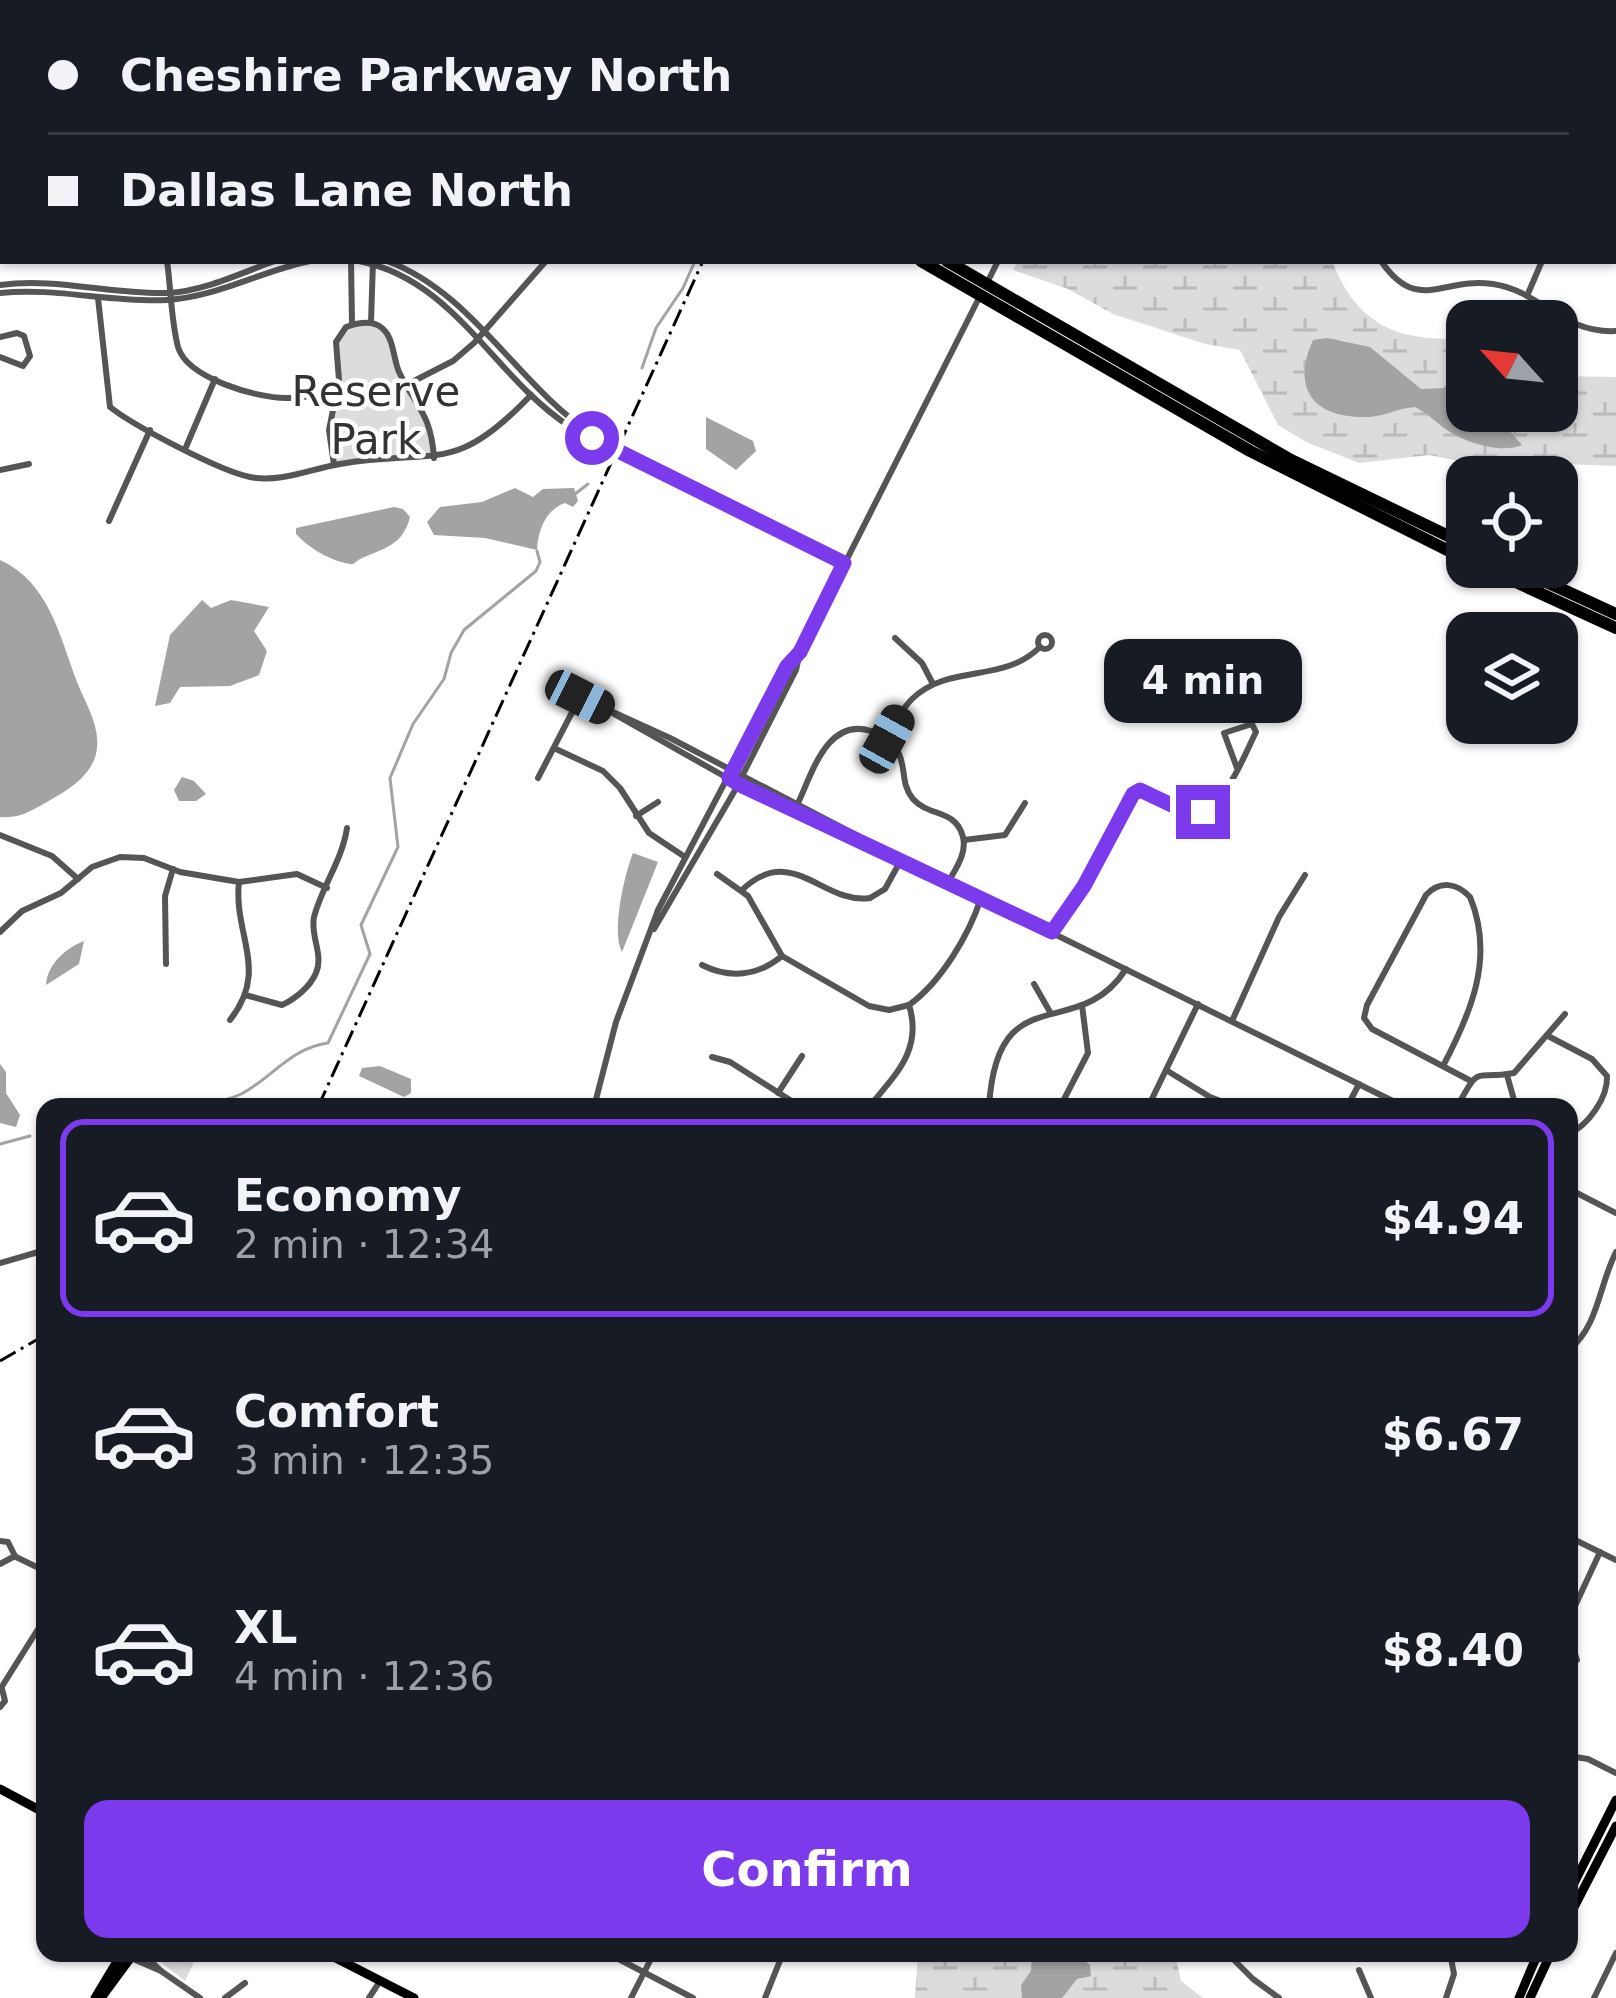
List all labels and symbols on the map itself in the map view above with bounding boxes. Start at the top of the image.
north arrow [1446,300,1578,432]
park label: Reserve Park [292,367,460,464]
route start [565,411,619,465]
callout: 4 min [1104,638,1302,722]
car [540,665,620,729]
car [854,699,920,779]
route end [1176,785,1230,839]

